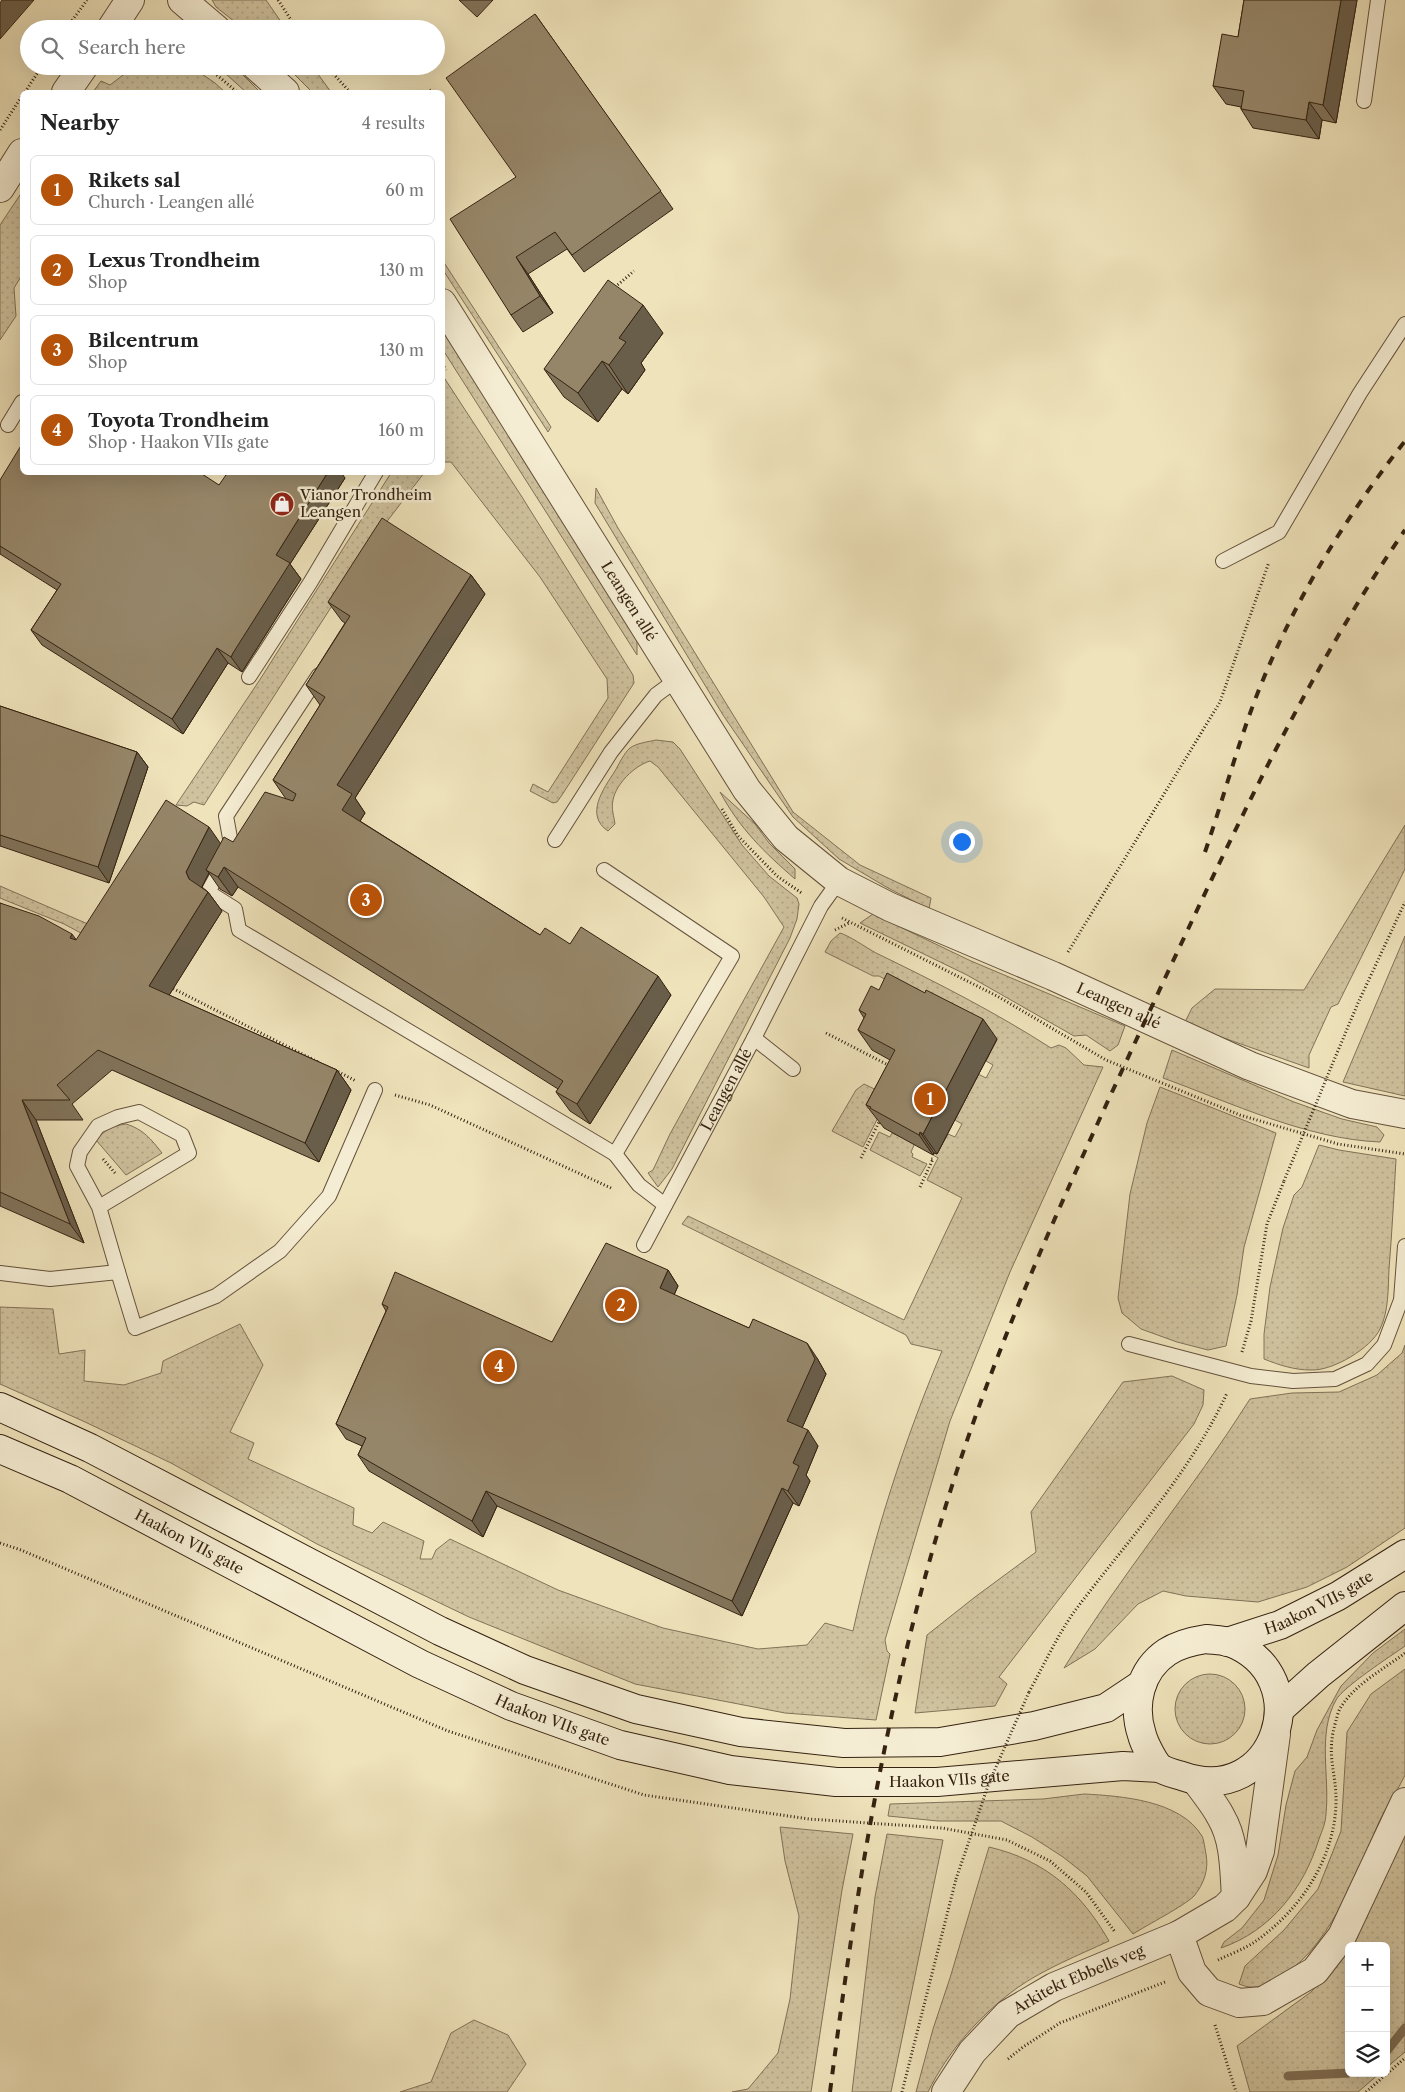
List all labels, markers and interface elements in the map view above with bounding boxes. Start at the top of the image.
search box [20,20,445,75]
icon: search [38,34,66,62]
text: Search here [78,36,186,59]
text: Nearby [40,110,119,135]
text: 4 results [362,113,425,133]
text: Rikets sal [88,169,180,192]
text: 1 [53,180,61,200]
text: 60 m [385,180,424,200]
text: Church · Leangen allé [88,192,255,212]
text: Lexus Trondheim [88,249,260,272]
text: 2 [52,260,62,280]
text: 130 m [379,260,424,280]
text: Shop [88,272,127,292]
text: Bilcentrum [88,329,199,352]
text: 3 [52,340,62,360]
text: 130 m [379,340,424,360]
text: Shop [88,352,127,372]
text: Toyota Trondheim [88,409,269,432]
text: 4 [52,420,62,440]
text: 160 m [379,420,424,440]
text: Shop · Haakon VIIs gate [88,432,269,452]
place label: Vianor Trondheim Leangen [299,485,432,521]
shop icon: Vianor Trondheim Leangen [269,491,295,517]
street label: Leangen allé [597,558,661,644]
your location [949,829,975,855]
pin: 3 [350,881,382,919]
street label: Leangen allé [1074,978,1164,1033]
street label: Leangen allé [697,1045,756,1134]
pin: 1 [914,1080,946,1118]
pin: 2 [605,1286,637,1324]
pin: 4 [483,1347,515,1385]
street label: Haakon VIIs gate [132,1505,247,1578]
street label: Haakon VIIs gate [1262,1566,1377,1638]
street label: Haakon VIIs gate [492,1690,612,1750]
street label: Haakon VIIs gate [889,1766,1010,1791]
street label: Arkitekt Ebbells veg [1009,1941,1147,2018]
map controls [1345,1942,1390,2077]
button: + [1345,1942,1390,1987]
button: − [1345,1987,1390,2032]
button: layers [1345,2032,1390,2077]

